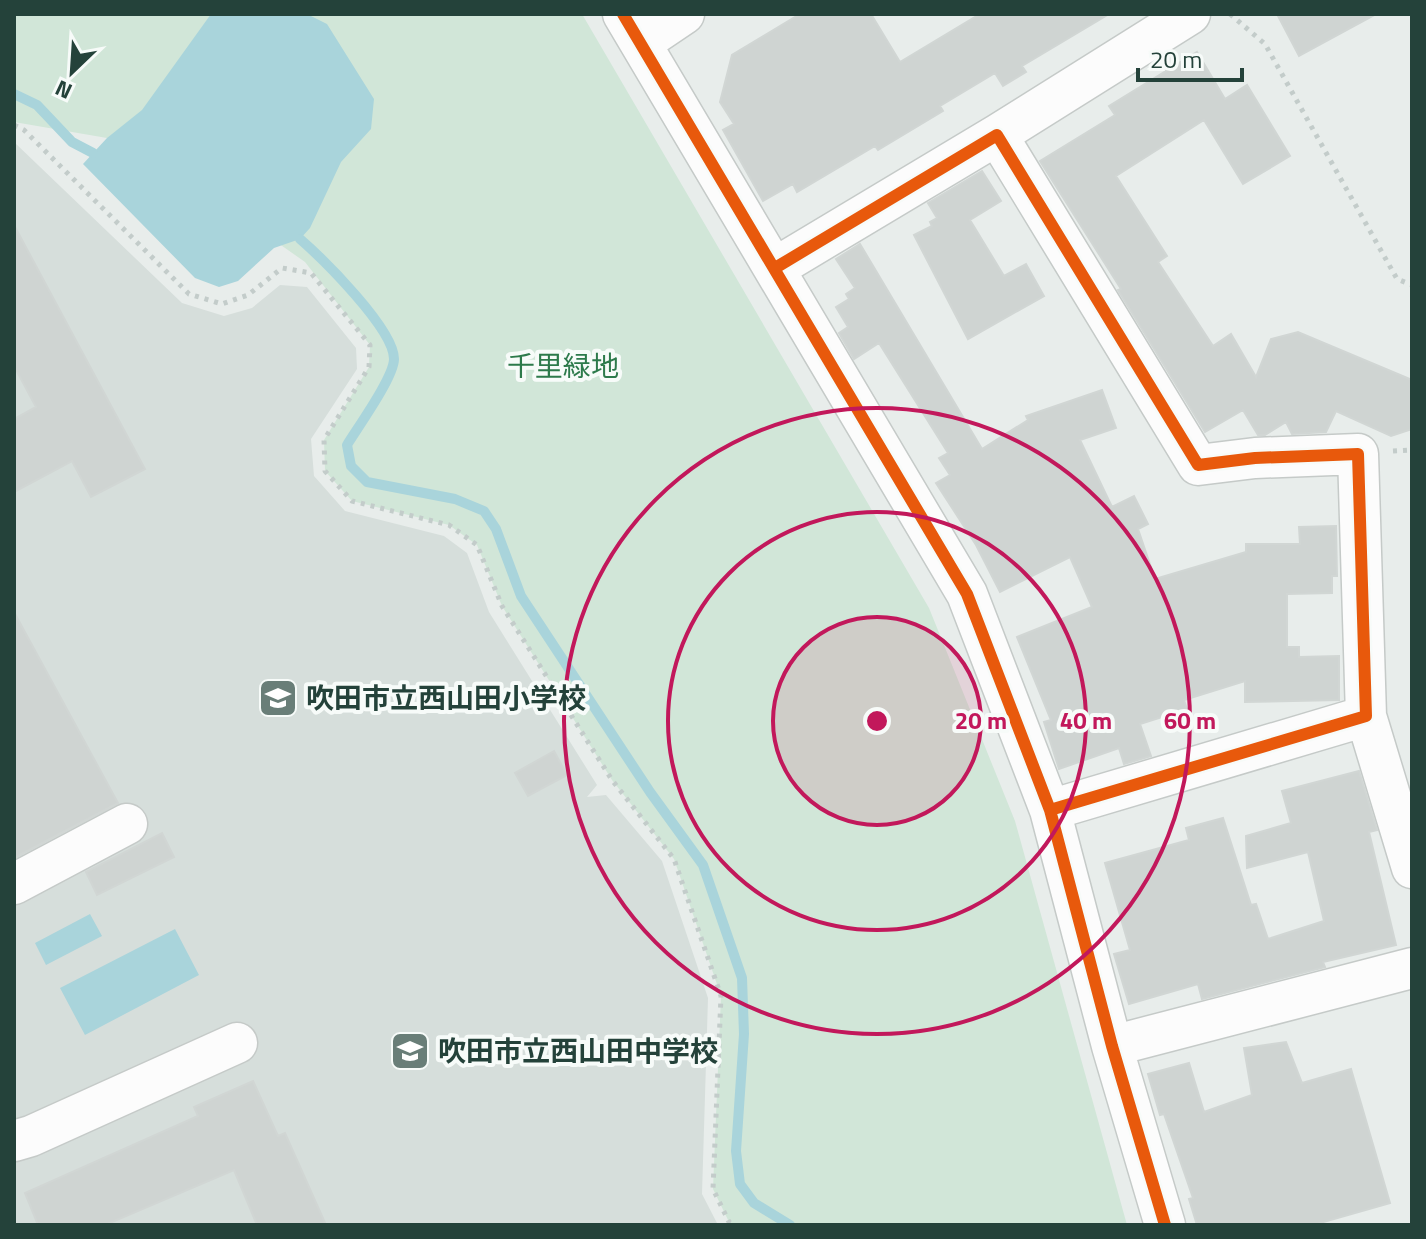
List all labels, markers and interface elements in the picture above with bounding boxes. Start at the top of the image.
north arrow [32,32,112,112]
scale bar [1138,32,1242,82]
text: 20 m [1150,41,1202,77]
text: N [49,71,78,109]
park label: 千里緑地 [507,344,619,387]
place label: 吹田市立西山田小学校 [306,676,586,719]
school or university icon: 吹田市立西山田小学校 [257,677,299,719]
text: 20 m [955,702,1007,738]
text: 40 m [1060,702,1112,738]
text: 60 m [1164,702,1216,738]
centre of rings [863,707,891,735]
place label: 吹田市立西山田中学校 [438,1029,718,1072]
school or university icon: 吹田市立西山田中学校 [389,1030,431,1072]

